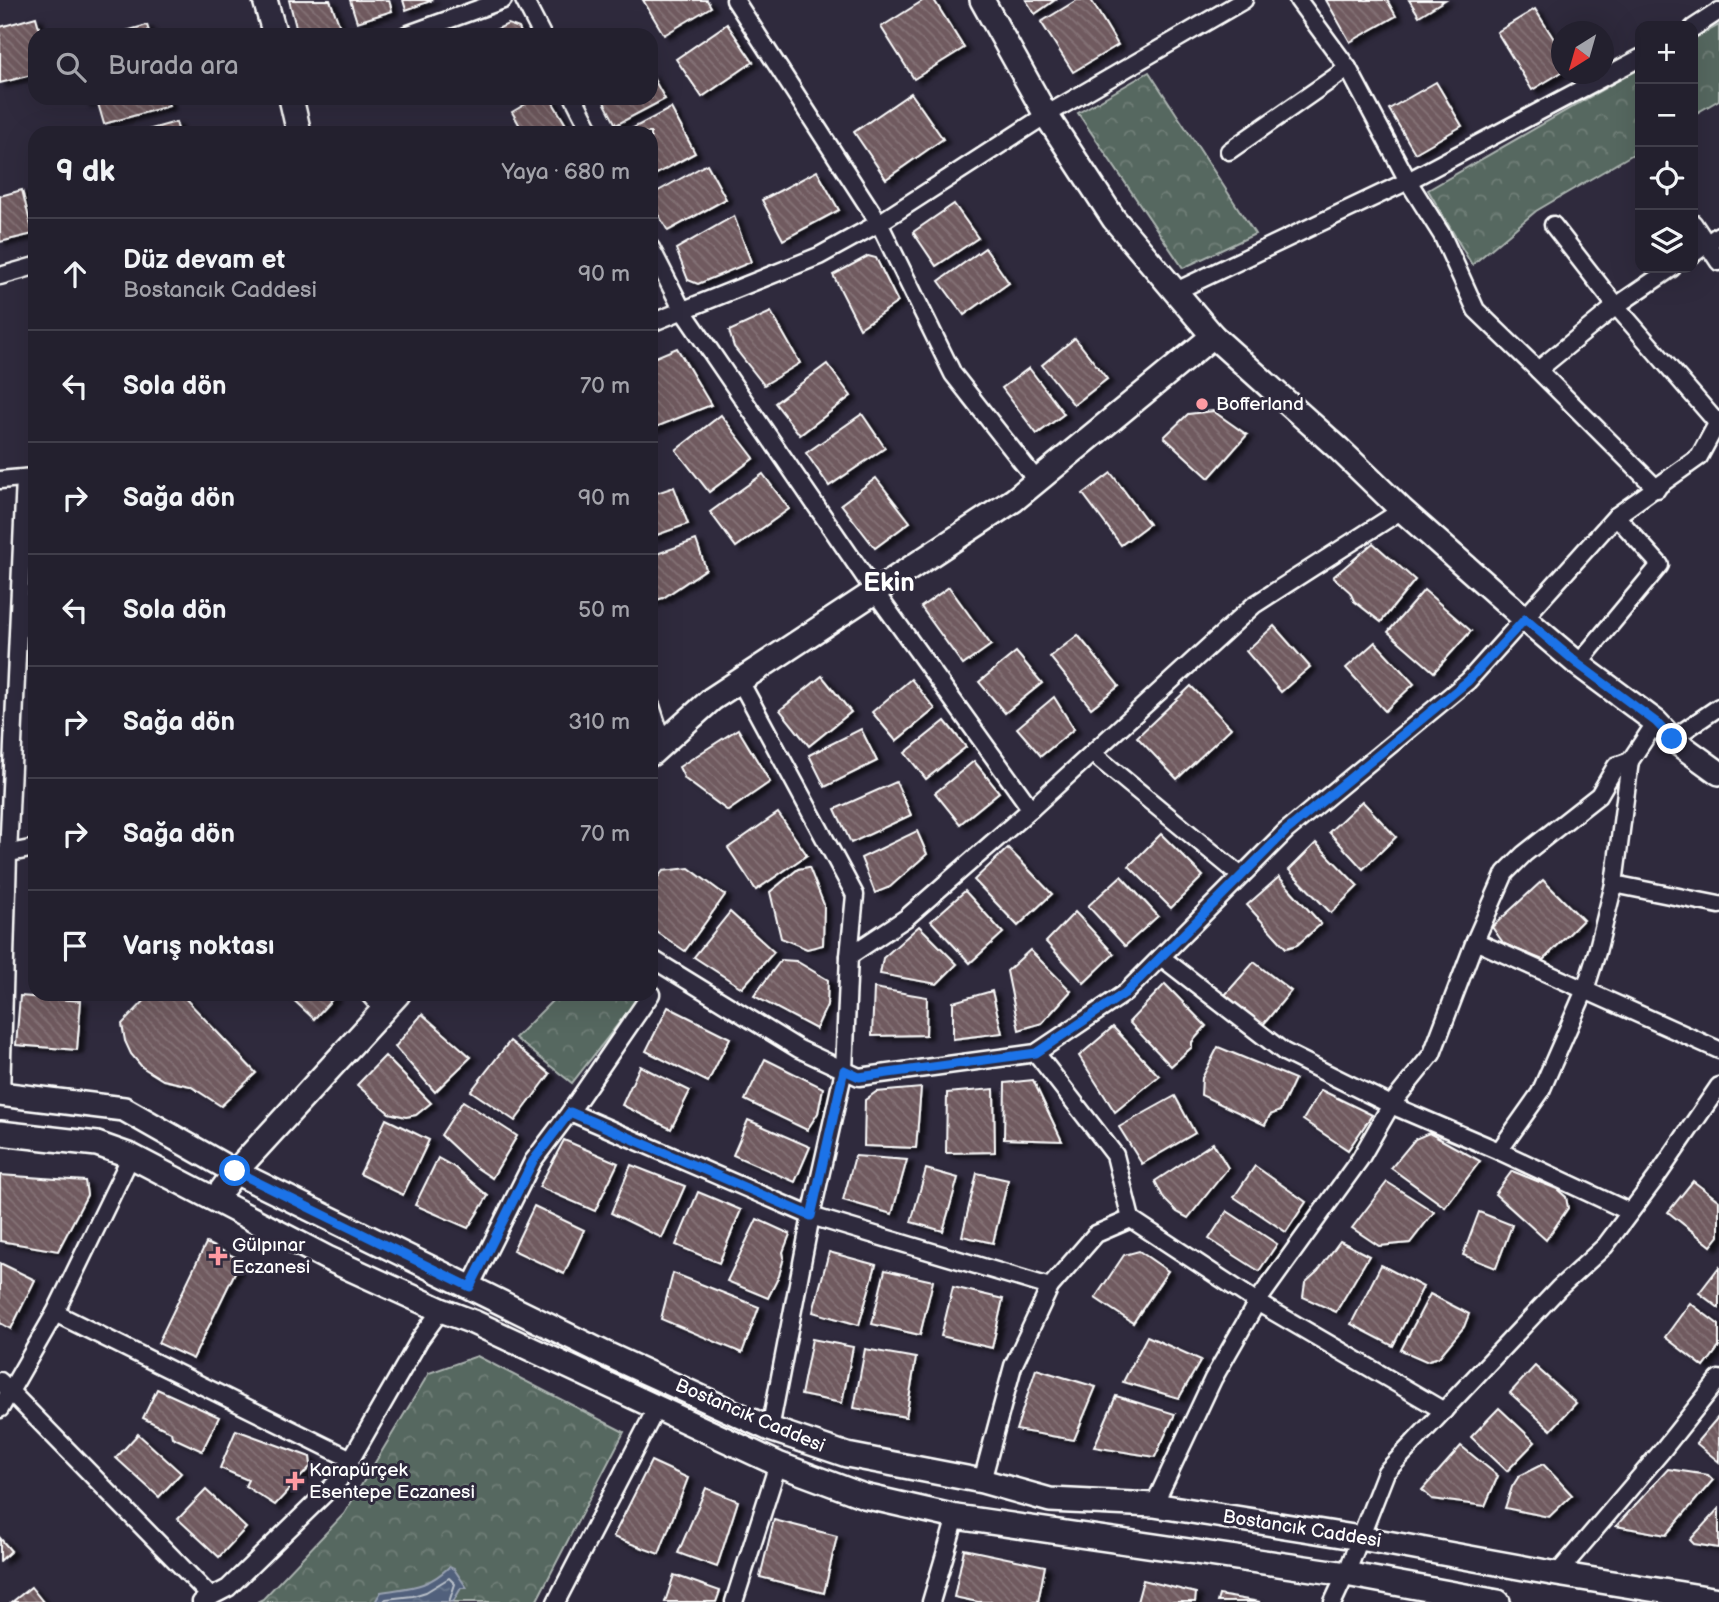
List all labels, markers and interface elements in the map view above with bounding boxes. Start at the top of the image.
north arrow [1551,21,1614,84]
map controls [1635,21,1698,273]
button: + [1635,21,1698,84]
search box [28,28,658,105]
icon: search [52,48,90,86]
text: Burada ara [108,51,239,82]
button: − [1635,84,1698,147]
button: locate [1635,147,1698,210]
text: 9 dk [56,154,115,190]
text: Yaya · 680 m [501,158,630,186]
button: layers [1635,210,1698,273]
text: Düz devam et [123,245,285,276]
icon: ahead [56,255,94,293]
text: 90 m [578,260,630,288]
text: Bostancık Caddesi [123,276,317,304]
icon: left [56,367,94,405]
text: Sola dön [123,371,227,402]
text: 70 m [580,372,630,400]
place label: Bofferland [1216,393,1304,416]
marker: Bofferland [1194,396,1210,412]
icon: right [56,479,94,517]
text: Sağa dön [123,483,235,514]
text: 90 m [578,484,630,512]
district label: Ekin [863,568,915,599]
icon: left [56,591,94,629]
text: Sola dön [123,595,227,626]
text: 50 m [578,596,630,624]
icon: right [56,703,94,741]
text: Sağa dön [123,707,235,738]
text: 310 m [568,708,630,736]
route end [1656,723,1687,754]
icon: right [56,815,94,853]
text: Sağa dön [123,819,235,850]
text: 70 m [580,820,630,848]
icon: arrive [56,927,94,965]
text: Varış noktası [123,931,274,962]
route start [219,1155,250,1186]
place label: Gülpınar Eczanesi [232,1234,310,1279]
marker: Gülpınar Eczanesi [210,1248,226,1264]
street label: Bostancık Caddesi [672,1374,828,1458]
place label: Karapürçek Esentepe Eczanesi [309,1459,475,1504]
marker: Karapürçek Esentepe Eczanesi [287,1473,303,1489]
street label: Bostancık Caddesi [1221,1505,1383,1553]

